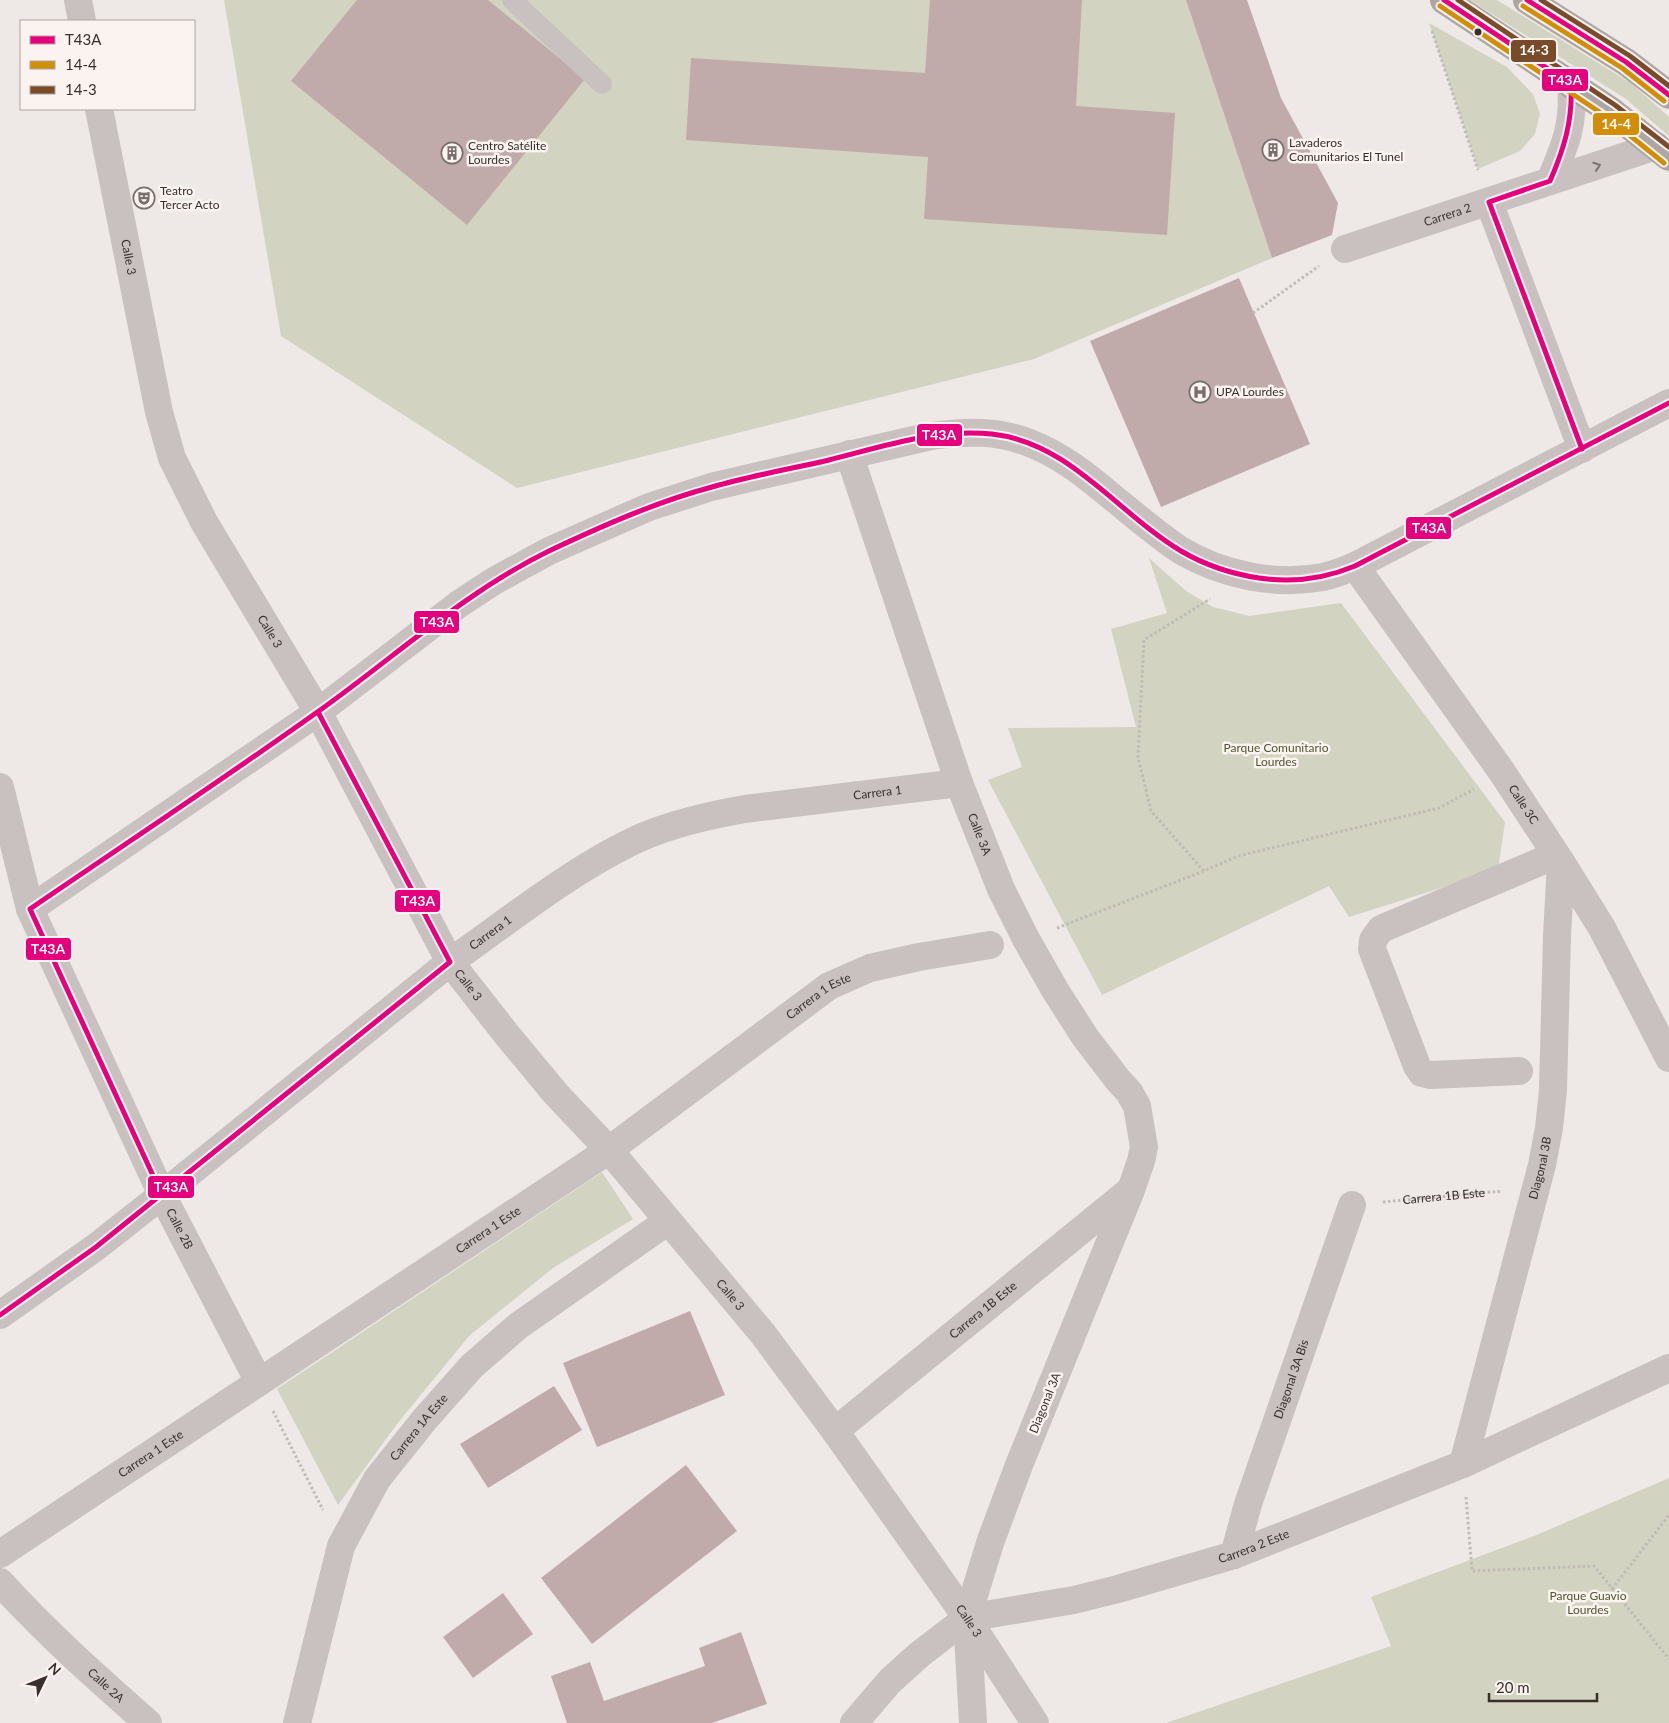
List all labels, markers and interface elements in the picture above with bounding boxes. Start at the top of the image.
legend [20,20,195,110]
unlabelled marker [1473,27,1483,37]
text: T43A [65,30,102,48]
line badge: 14-3 [1510,39,1557,63]
text: 14-3 [1519,41,1549,58]
text: 14-4 [65,55,97,73]
line badge: T43A [1541,68,1589,92]
text: T43A [1548,71,1582,88]
text: 14-3 [65,80,97,98]
line badge: 14-4 [1592,112,1640,136]
text: 14-4 [1601,115,1631,132]
place label: Lavaderos Comunitarios El Tunel [1289,135,1403,164]
place label: Centro Satélite Lourdes [468,138,546,167]
building icon: Lavaderos Comunitarios El Tunel [1261,138,1285,162]
building icon: Centro Satélite Lourdes [440,141,464,165]
one-way arrow [1592,161,1600,171]
place label: Teatro Tercer Acto [160,183,220,212]
theatre icon: Teatro Tercer Acto [132,186,156,210]
street label: Carrera 2 [1422,200,1473,229]
street label: Calle 3 [118,238,140,276]
hospital icon: UPA Lourdes [1188,380,1212,404]
place label: UPA Lourdes [1216,384,1284,399]
line badge: T43A [916,423,963,447]
text: T43A [922,426,956,443]
line badge: T43A [1405,516,1452,540]
text: T43A [1412,519,1446,536]
line badge: T43A [413,610,460,634]
street label: Calle 3 [254,612,286,651]
text: T43A [420,613,454,630]
park label: Parque Comunitario Lourdes [1223,740,1329,769]
street label: Carrera 1 [852,782,903,803]
street label: Calle 3C [1505,782,1542,827]
street label: Calle 3A [965,811,995,858]
line badge: T43A [394,889,441,913]
text: T43A [401,892,435,909]
street label: Carrera 1 [466,912,515,953]
line badge: T43A [25,937,72,961]
text: T43A [31,940,65,957]
street label: Calle 3 [451,966,485,1004]
street label: Carrera 1 Este [783,969,853,1022]
street label: Diagonal 3B [1525,1135,1554,1201]
line badge: T43A [147,1175,195,1199]
text: T43A [154,1178,188,1195]
street label: Carrera 1B Este [1402,1185,1486,1207]
street label: Carrera 1 Este [453,1203,523,1257]
street label: Calle 2B [163,1206,197,1252]
street label: Calle 3 [713,1276,748,1313]
street label: Carrera 1B Este [946,1278,1019,1342]
street label: Diagonal 3A Bis [1270,1337,1312,1421]
street label: Diagonal 3A [1026,1369,1064,1436]
street label: Carrera 1A Este [387,1390,451,1464]
street label: Carrera 1 Este [115,1427,186,1480]
street label: Carrera 2 Este [1216,1526,1291,1566]
park label: Parque Guavio Lourdes [1550,1588,1627,1617]
street label: Calle 3 [953,1601,985,1640]
north arrow [20,1653,70,1703]
text: N [45,1659,65,1679]
street label: Calle 2A [85,1665,128,1706]
scale bar [1489,1670,1596,1702]
text: 20 m [1496,1678,1530,1696]

